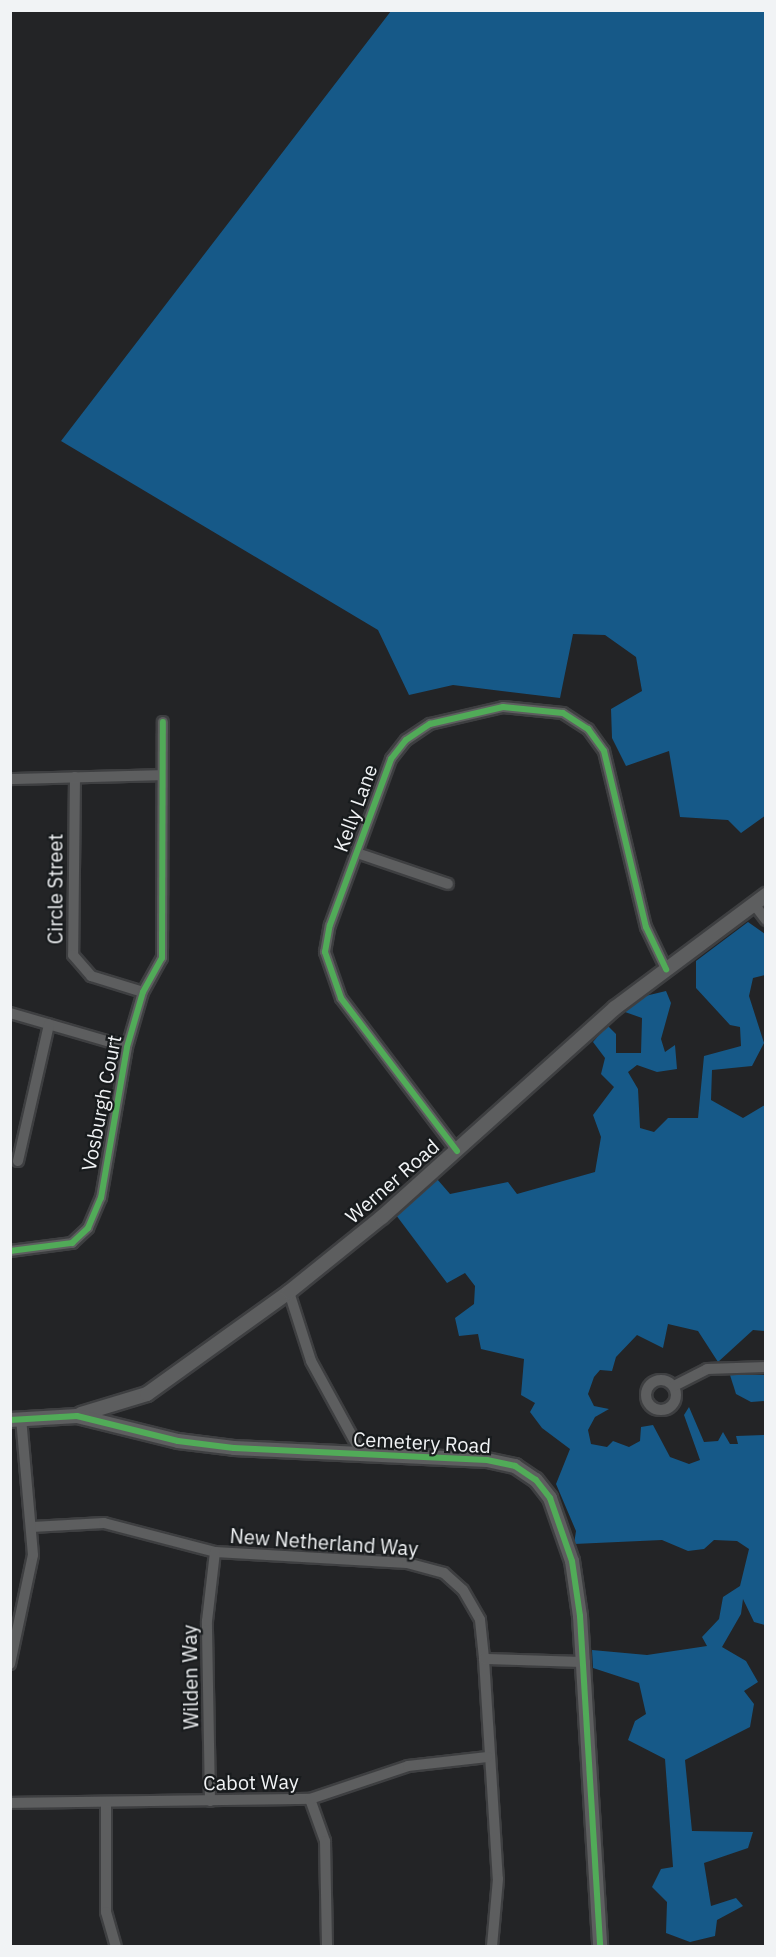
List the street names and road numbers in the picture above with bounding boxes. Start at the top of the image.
street label: Kelly Lane [328,761,382,855]
street label: Circle Street [43,834,67,944]
street label: Vosburgh Court [76,1033,126,1173]
street label: Werner Road [340,1134,444,1228]
street label: Cemetery Road [352,1426,492,1458]
street label: New Netherland Way [229,1523,419,1561]
street label: Wilden Way [177,1624,203,1730]
street label: Cabot Way [203,1769,299,1795]

